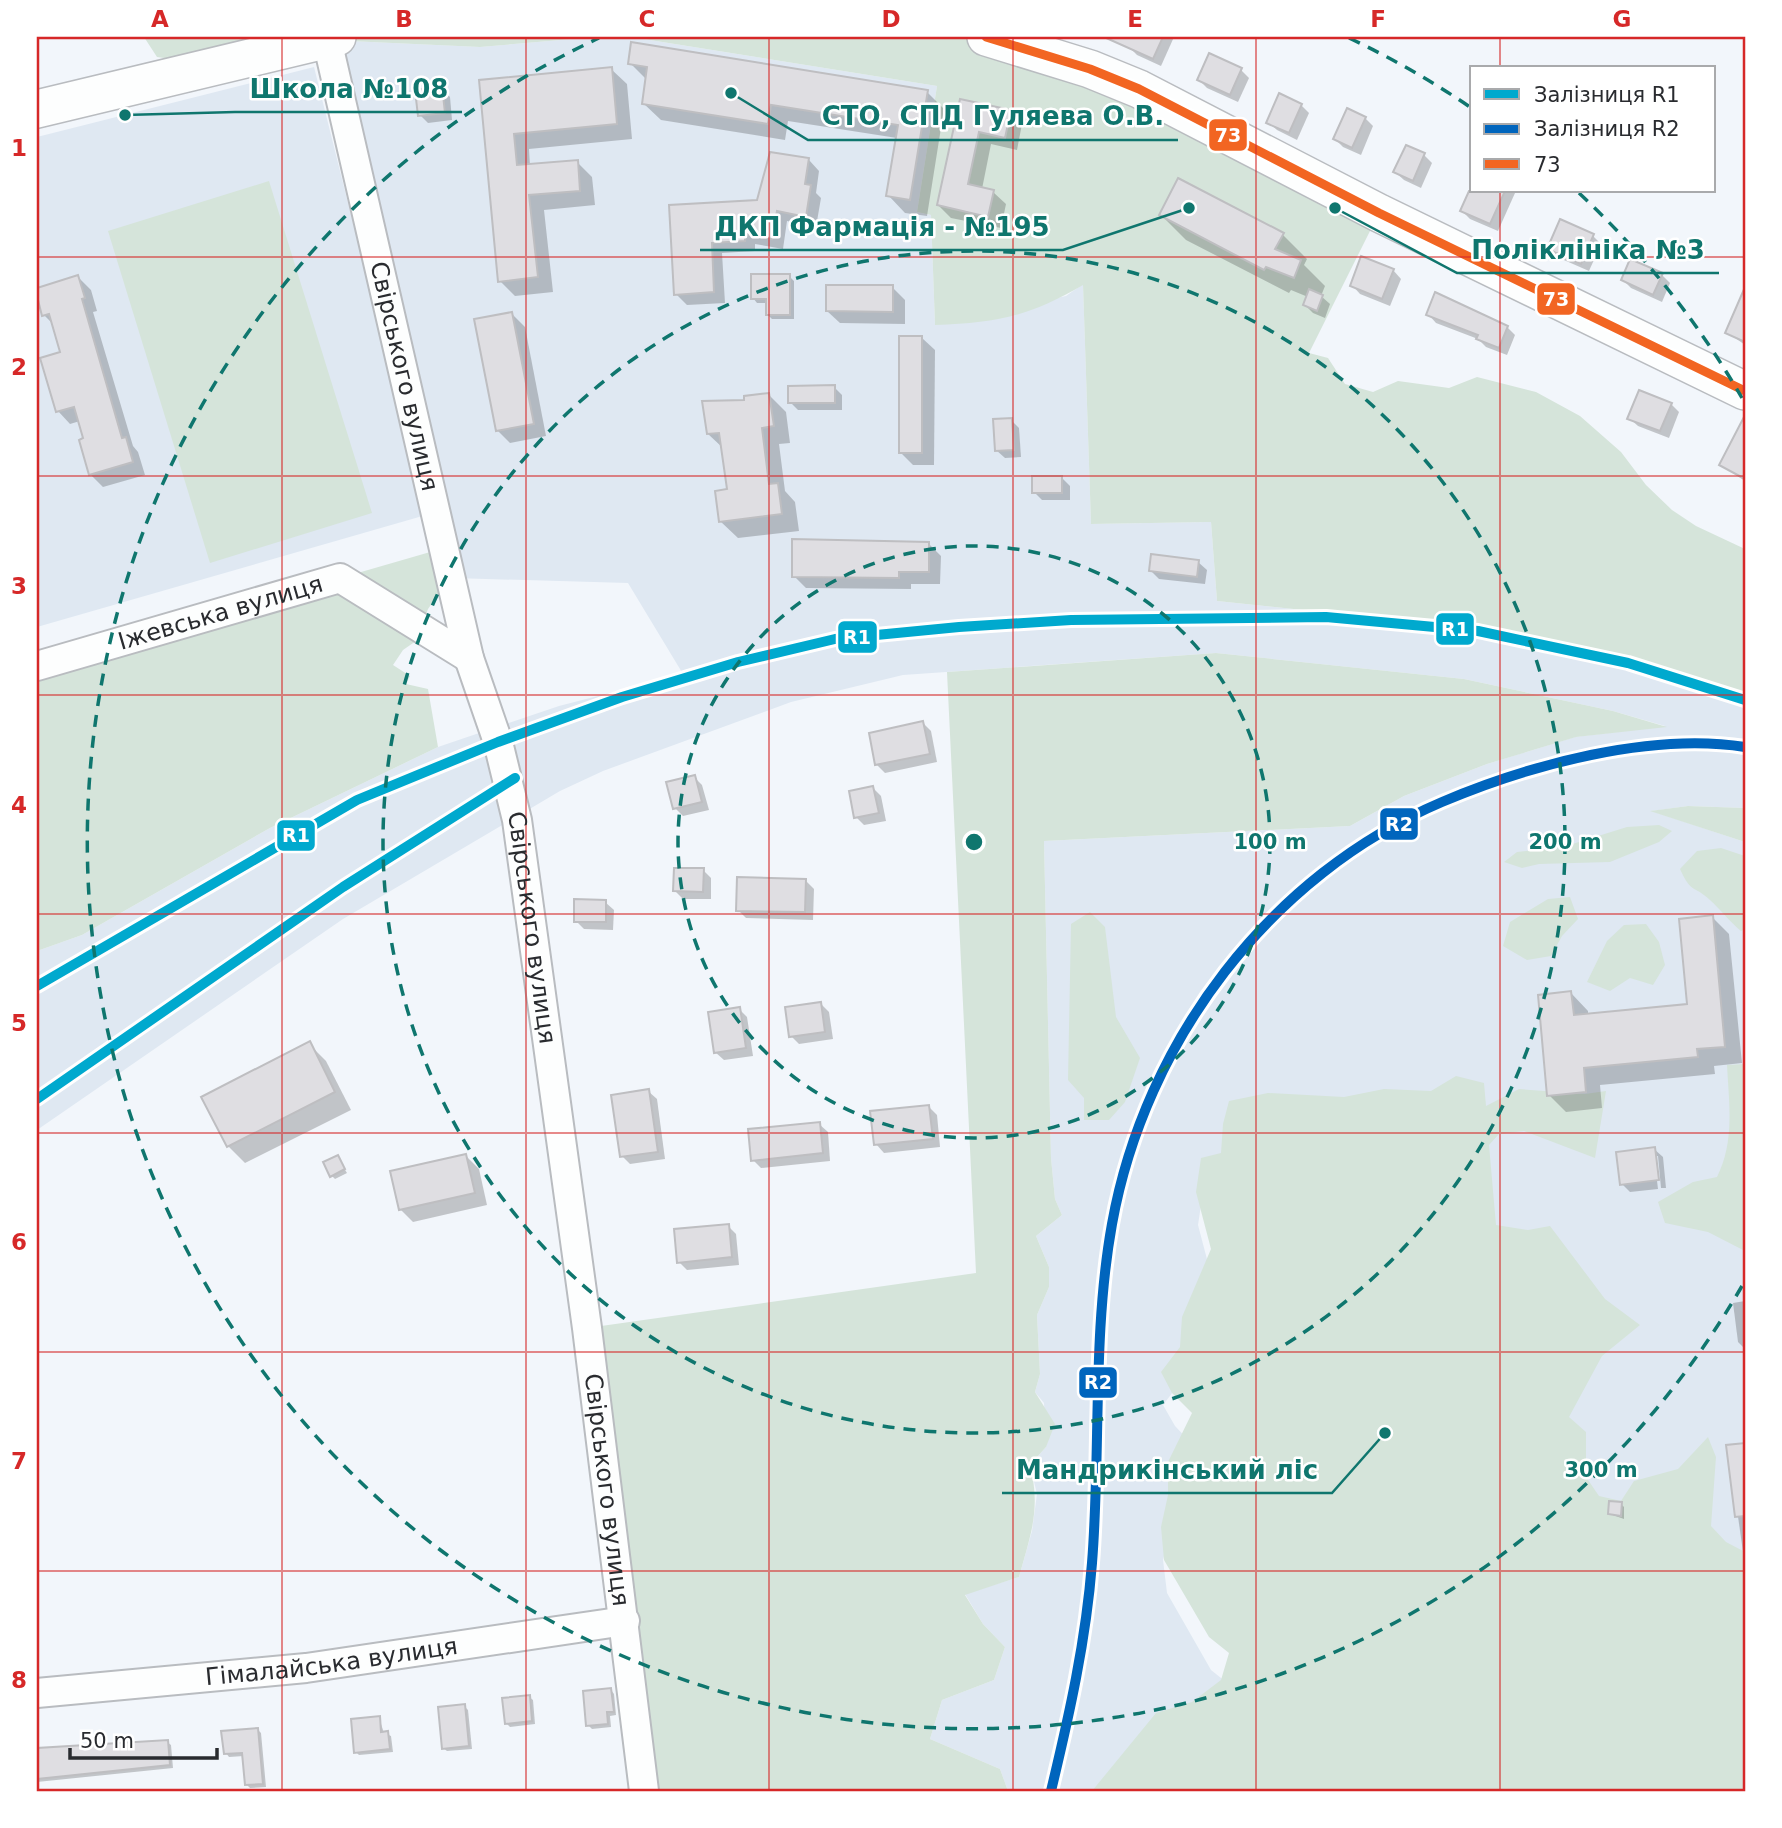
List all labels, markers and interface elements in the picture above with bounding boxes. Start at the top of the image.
text: A [151,6,169,32]
text: B [395,6,413,32]
text: C [639,6,655,32]
text: D [881,6,901,32]
text: E [1127,6,1143,32]
text: F [1370,6,1386,32]
text: G [1613,6,1631,32]
callout: Школа №108 [235,65,462,112]
legend [1470,66,1716,192]
text: Школа №108 [250,74,448,104]
text: Залізниця R1 [1534,83,1680,107]
callout: СТО, СПД Гуляева О.В. [808,93,1178,140]
text: СТО, СПД Гуляева О.В. [822,101,1164,131]
text: Залізниця R2 [1534,117,1680,141]
line badge: 73 [1208,118,1248,152]
text: 73 [1215,124,1241,146]
text: 1 [11,135,27,161]
text: 73 [1534,153,1561,177]
callout: ДКП Фармація - №195 [700,203,1063,250]
text: ДКП Фармація - №195 [714,212,1050,242]
callout: Поліклініка №3 [1457,226,1719,273]
text: Поліклініка №3 [1471,235,1705,265]
street label: Свірського вулиця [364,259,444,494]
line badge: 73 [1536,282,1576,316]
text: 73 [1543,288,1569,310]
text: 2 [11,354,27,380]
street label: Іжевська вулиця [115,570,326,656]
text: 3 [11,573,27,599]
line badge: R1 [1435,612,1475,646]
text: R1 [1441,618,1469,640]
line badge: R1 [837,620,878,654]
text: R1 [843,626,871,648]
text: 4 [11,792,27,818]
line badge: R2 [1379,807,1419,841]
street label: Свірського вулиця [501,808,562,1046]
text: R2 [1385,813,1413,835]
line badge: R1 [276,819,316,852]
text: R1 [282,824,310,846]
centre of rings [962,830,986,854]
text: 100 m [1233,830,1307,854]
text: 200 m [1528,830,1602,854]
text: 5 [11,1010,27,1036]
text: 6 [11,1229,27,1255]
line badge: R2 [1078,1366,1118,1399]
text: R2 [1084,1371,1112,1393]
street label: Свірського вулиця [579,1372,635,1608]
callout: Мандрикінський ліс [1002,1446,1332,1493]
text: 7 [11,1448,27,1474]
text: Мандрикінський ліс [1016,1455,1318,1485]
text: 300 m [1564,1458,1638,1482]
street label: Гімалайська вулиця [204,1632,459,1691]
text: 8 [11,1667,27,1693]
scale bar [70,1716,217,1760]
text: 50 m [80,1729,134,1753]

